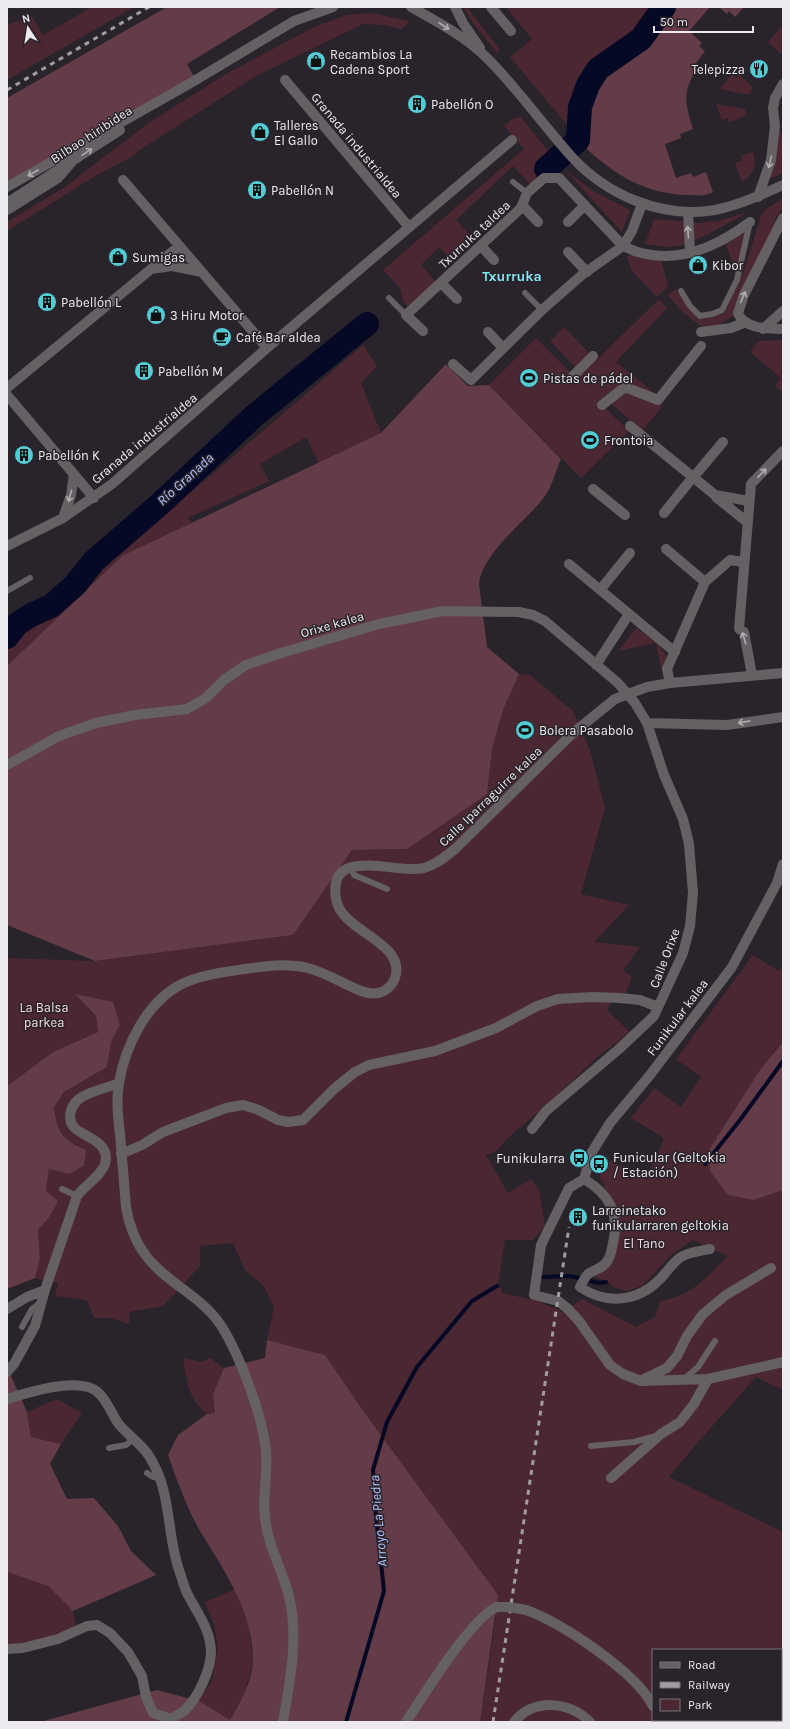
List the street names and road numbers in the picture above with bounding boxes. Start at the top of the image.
street label: Granada industrialdea [308,90,405,201]
street label: Bilbao hiribidea [48,103,135,166]
street label: Txurruka taldea [435,197,513,271]
street label: Granada industrialdea [89,390,200,487]
street label: Orixe kalea [299,608,366,641]
street label: Calle Iparraguirre kalea [436,743,545,849]
street label: Calle Orixe [646,926,683,990]
street label: Funikular kalea [644,976,711,1058]

